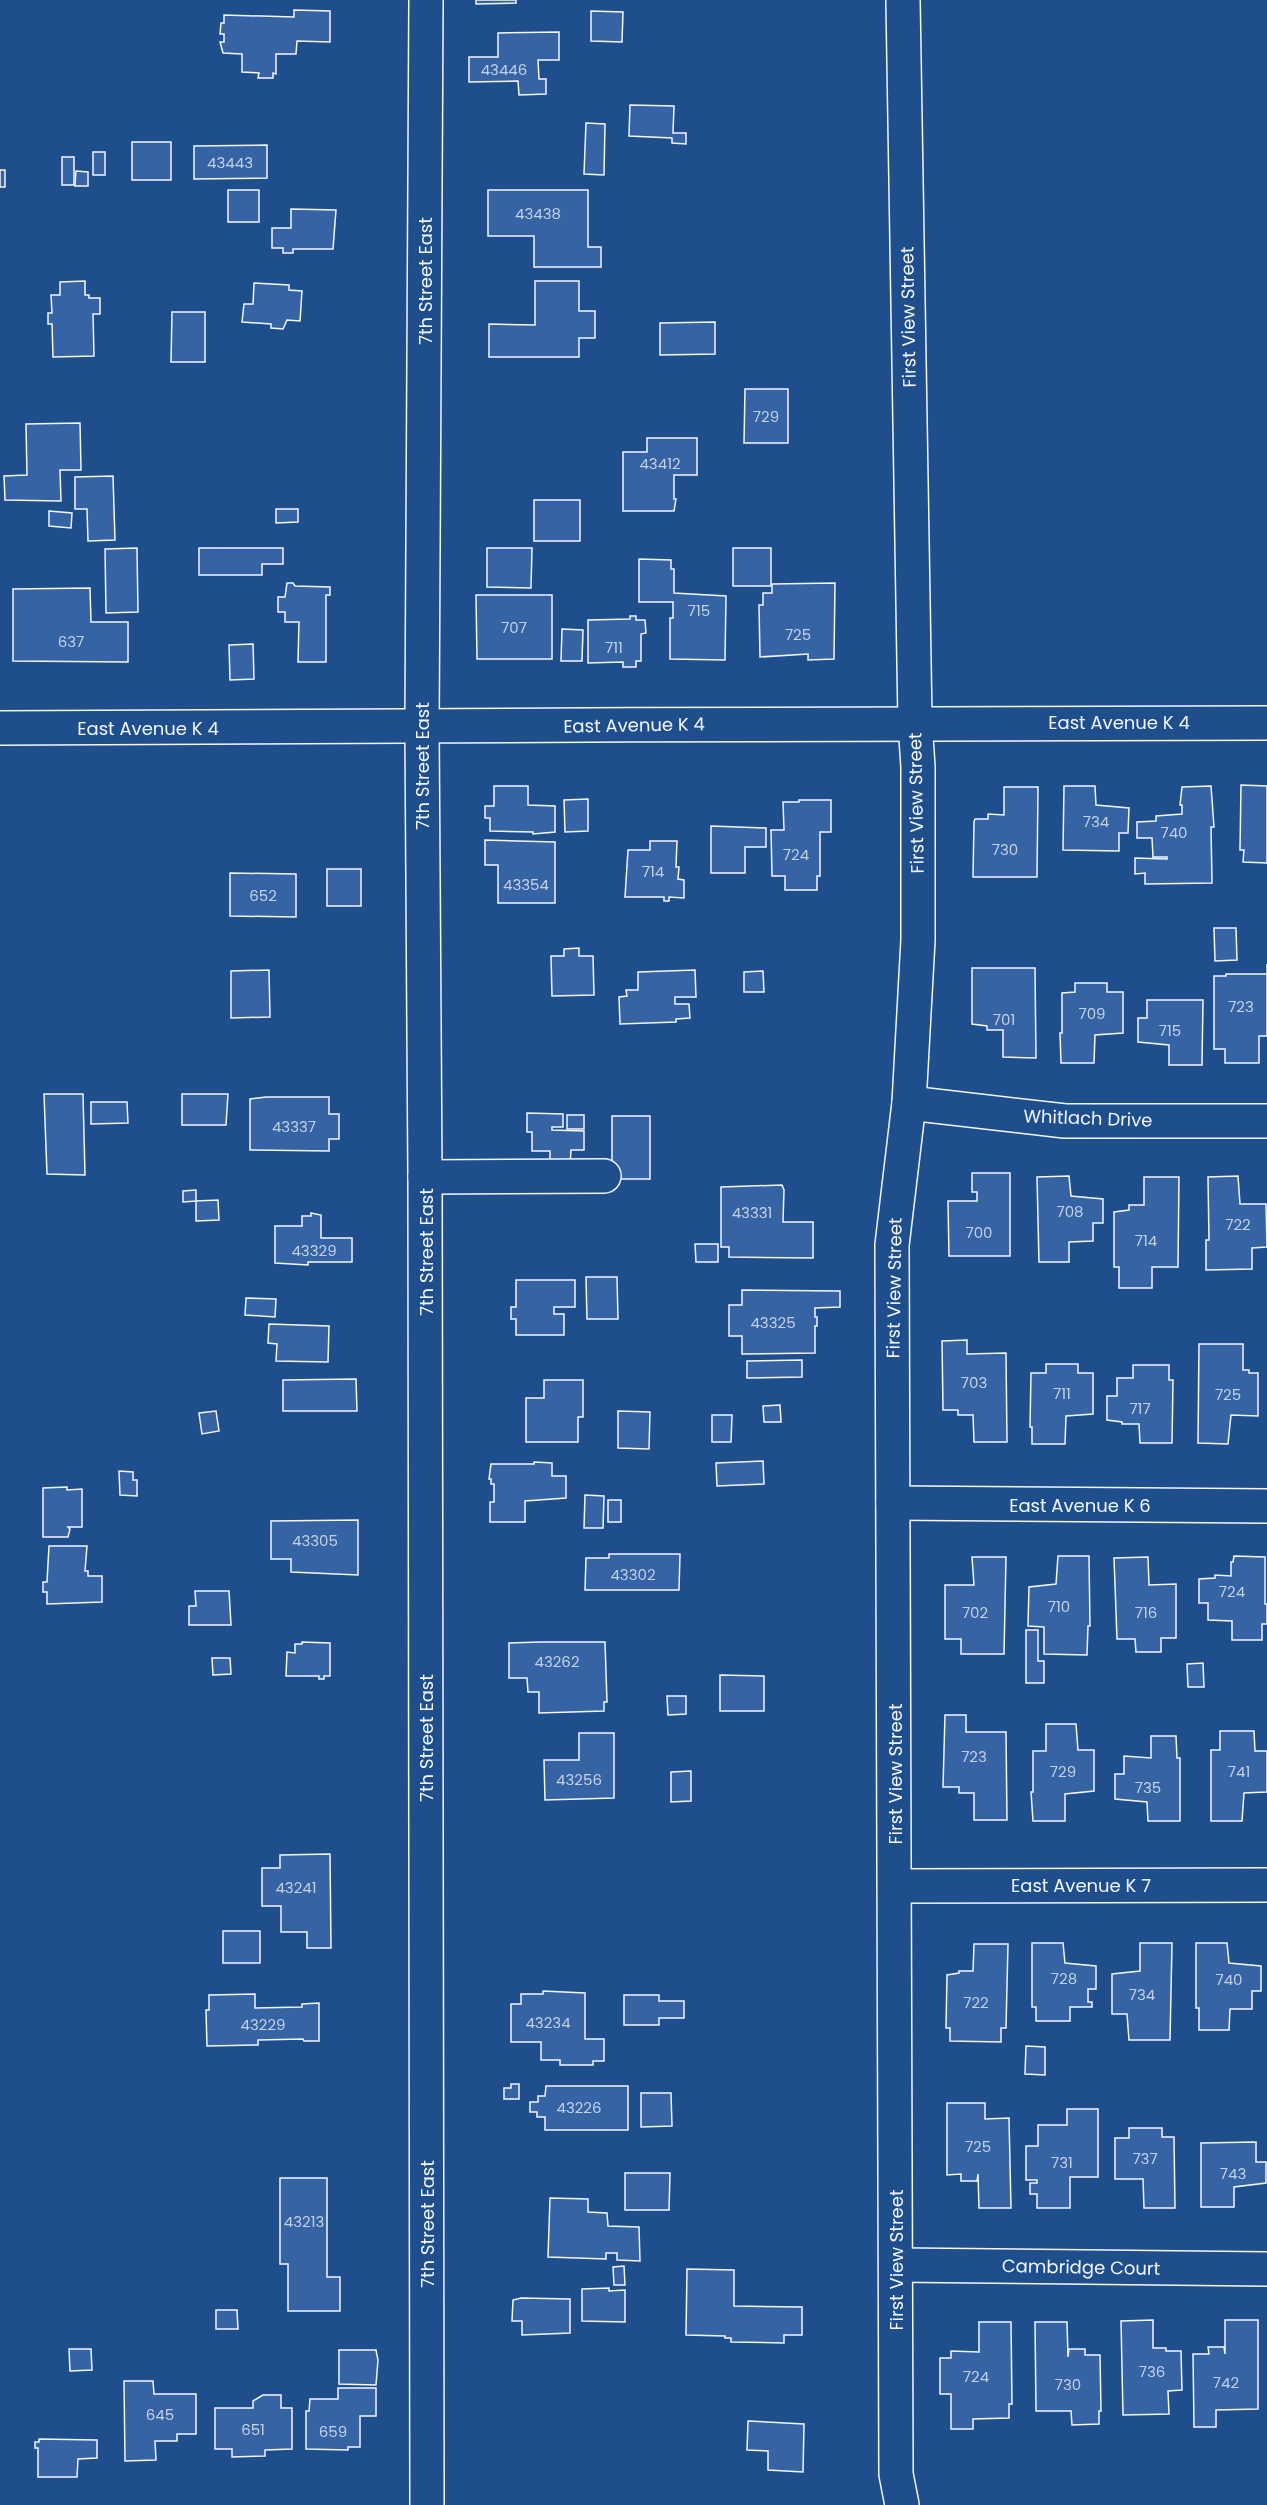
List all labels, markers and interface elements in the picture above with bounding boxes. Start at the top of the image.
house number: 43446 [481,59,527,80]
house number: 43443 [207,152,253,173]
house number: 43438 [515,203,561,224]
street label: 7th Street East [413,217,438,345]
street label: First View Street [894,246,922,388]
house number: 729 [753,406,779,427]
house number: 43412 [639,453,681,474]
house number: 715 [688,600,710,621]
house number: 707 [501,617,527,638]
house number: 725 [785,624,811,645]
house number: 637 [58,631,84,652]
house number: 711 [605,637,623,658]
street label: 7th Street East [410,702,435,830]
street label: East Avenue K 4 [1048,710,1190,735]
street label: East Avenue K 4 [563,711,705,739]
street label: East Avenue K 4 [77,716,219,741]
street label: First View Street [902,732,930,874]
house number: 734 [1083,811,1109,832]
house number: 740 [1160,822,1188,843]
house number: 730 [992,839,1018,860]
house number: 724 [783,844,809,865]
house number: 714 [642,861,664,882]
house number: 43354 [503,874,549,895]
house number: 652 [249,885,277,906]
house number: 723 [1228,996,1254,1017]
house number: 709 [1078,1003,1106,1024]
house number: 701 [993,1009,1015,1030]
house number: 715 [1159,1020,1181,1041]
street label: Whitlach Drive [1023,1103,1153,1133]
house number: 43337 [272,1116,316,1137]
street label: 7th Street East [414,1188,439,1316]
house number: 708 [1056,1201,1084,1222]
house number: 43331 [732,1202,772,1223]
house number: 722 [1225,1214,1251,1235]
street label: First View Street [880,1217,908,1359]
house number: 700 [965,1222,993,1243]
house number: 714 [1135,1230,1157,1251]
house number: 43329 [291,1240,337,1261]
house number: 43325 [750,1312,796,1333]
house number: 703 [961,1372,987,1393]
house number: 711 [1053,1383,1071,1404]
house number: 725 [1215,1384,1241,1405]
house number: 717 [1129,1398,1151,1419]
street label: East Avenue K 6 [1009,1493,1151,1518]
house number: 43305 [292,1530,338,1551]
house number: 43302 [610,1564,656,1585]
house number: 724 [1219,1581,1245,1602]
house number: 710 [1048,1596,1070,1617]
house number: 702 [962,1602,988,1623]
house number: 716 [1135,1602,1157,1623]
house number: 43262 [534,1651,580,1672]
street label: 7th Street East [414,1674,439,1802]
street label: First View Street [883,1704,908,1845]
house number: 723 [961,1746,987,1767]
house number: 729 [1050,1761,1076,1782]
house number: 741 [1228,1761,1250,1782]
house number: 43256 [556,1769,602,1790]
house number: 735 [1135,1777,1161,1798]
street label: East Avenue K 7 [1011,1873,1151,1898]
house number: 43241 [275,1877,317,1898]
house number: 728 [1051,1968,1077,1989]
house number: 740 [1215,1969,1243,1990]
house number: 734 [1129,1984,1155,2005]
house number: 722 [963,1992,989,2013]
house number: 43234 [525,2012,571,2033]
house number: 43229 [241,2014,285,2035]
house number: 43226 [556,2097,602,2118]
house number: 725 [965,2136,991,2157]
house number: 737 [1132,2148,1158,2169]
house number: 731 [1051,2152,1073,2173]
street label: 7th Street East [415,2160,440,2288]
house number: 743 [1220,2163,1246,2184]
street label: First View Street [884,2190,909,2331]
house number: 43213 [284,2211,324,2232]
street label: Cambridge Court [1002,2253,1160,2281]
house number: 736 [1139,2361,1165,2382]
house number: 724 [963,2366,989,2387]
house number: 742 [1213,2372,1239,2393]
house number: 730 [1055,2374,1081,2395]
house number: 645 [146,2404,174,2425]
house number: 651 [241,2419,265,2440]
house number: 659 [319,2421,347,2442]

